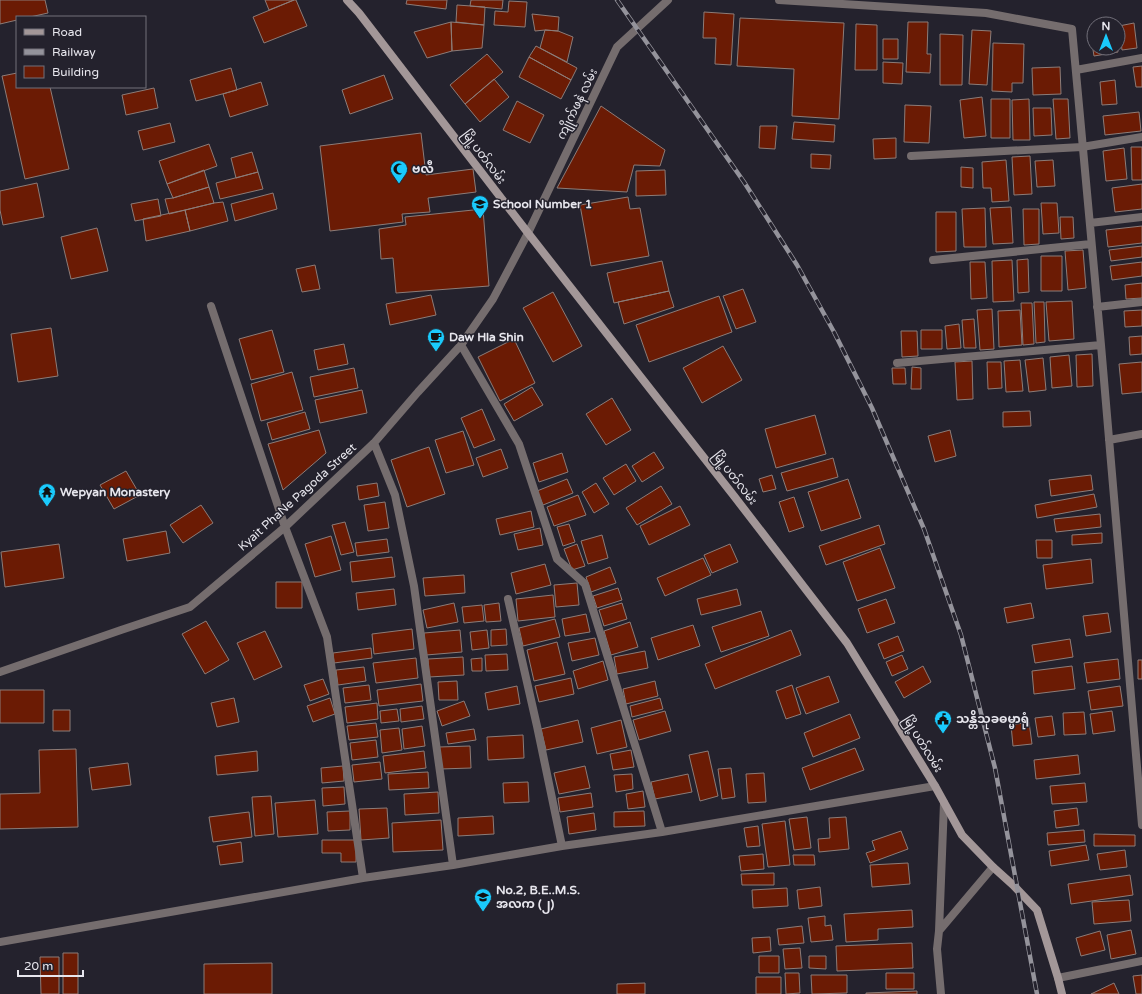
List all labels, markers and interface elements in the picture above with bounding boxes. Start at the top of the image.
legend [16,16,146,88]
north arrow [1086,16,1126,56]
text: N [1102,20,1110,33]
text: Road [52,25,82,39]
text: Railway [52,45,96,59]
text: Building [52,65,99,79]
street label: ကျိုက်ဖနဲ လမ်း [552,65,603,143]
street label: မြို့ပတ်လမ်း [457,126,510,189]
mosque icon: ဗလီ [389,159,409,184]
place label: ဗလီ [412,160,434,176]
school or university icon: School Number 1 [470,194,490,219]
place label: School Number 1 [493,197,592,211]
cafe icon: Daw Hla Shin [426,327,446,352]
place label: Daw Hla Shin [449,330,524,344]
street label: Kyait PhaNe Pagoda Street [235,440,359,554]
street label: မြို့ပတ်လမ်း [707,447,762,509]
temple icon: Wepyan Monastery [37,482,57,507]
place label: Wepyan Monastery [60,485,171,500]
public building icon: သန္တိသုခဓမ္မာရုံ [933,709,953,734]
place label: သန္တိသုခဓမ္မာရုံ [956,710,1029,730]
street label: မြို့ပတ်လမ်း [898,712,948,776]
place label: No.2, B.E..M.S. အလက (၂) [496,883,580,914]
school or university icon: No.2, B.E..M.S. အလက (၂) [473,887,493,912]
scale bar [18,952,83,978]
text: 20 m [24,959,53,973]

